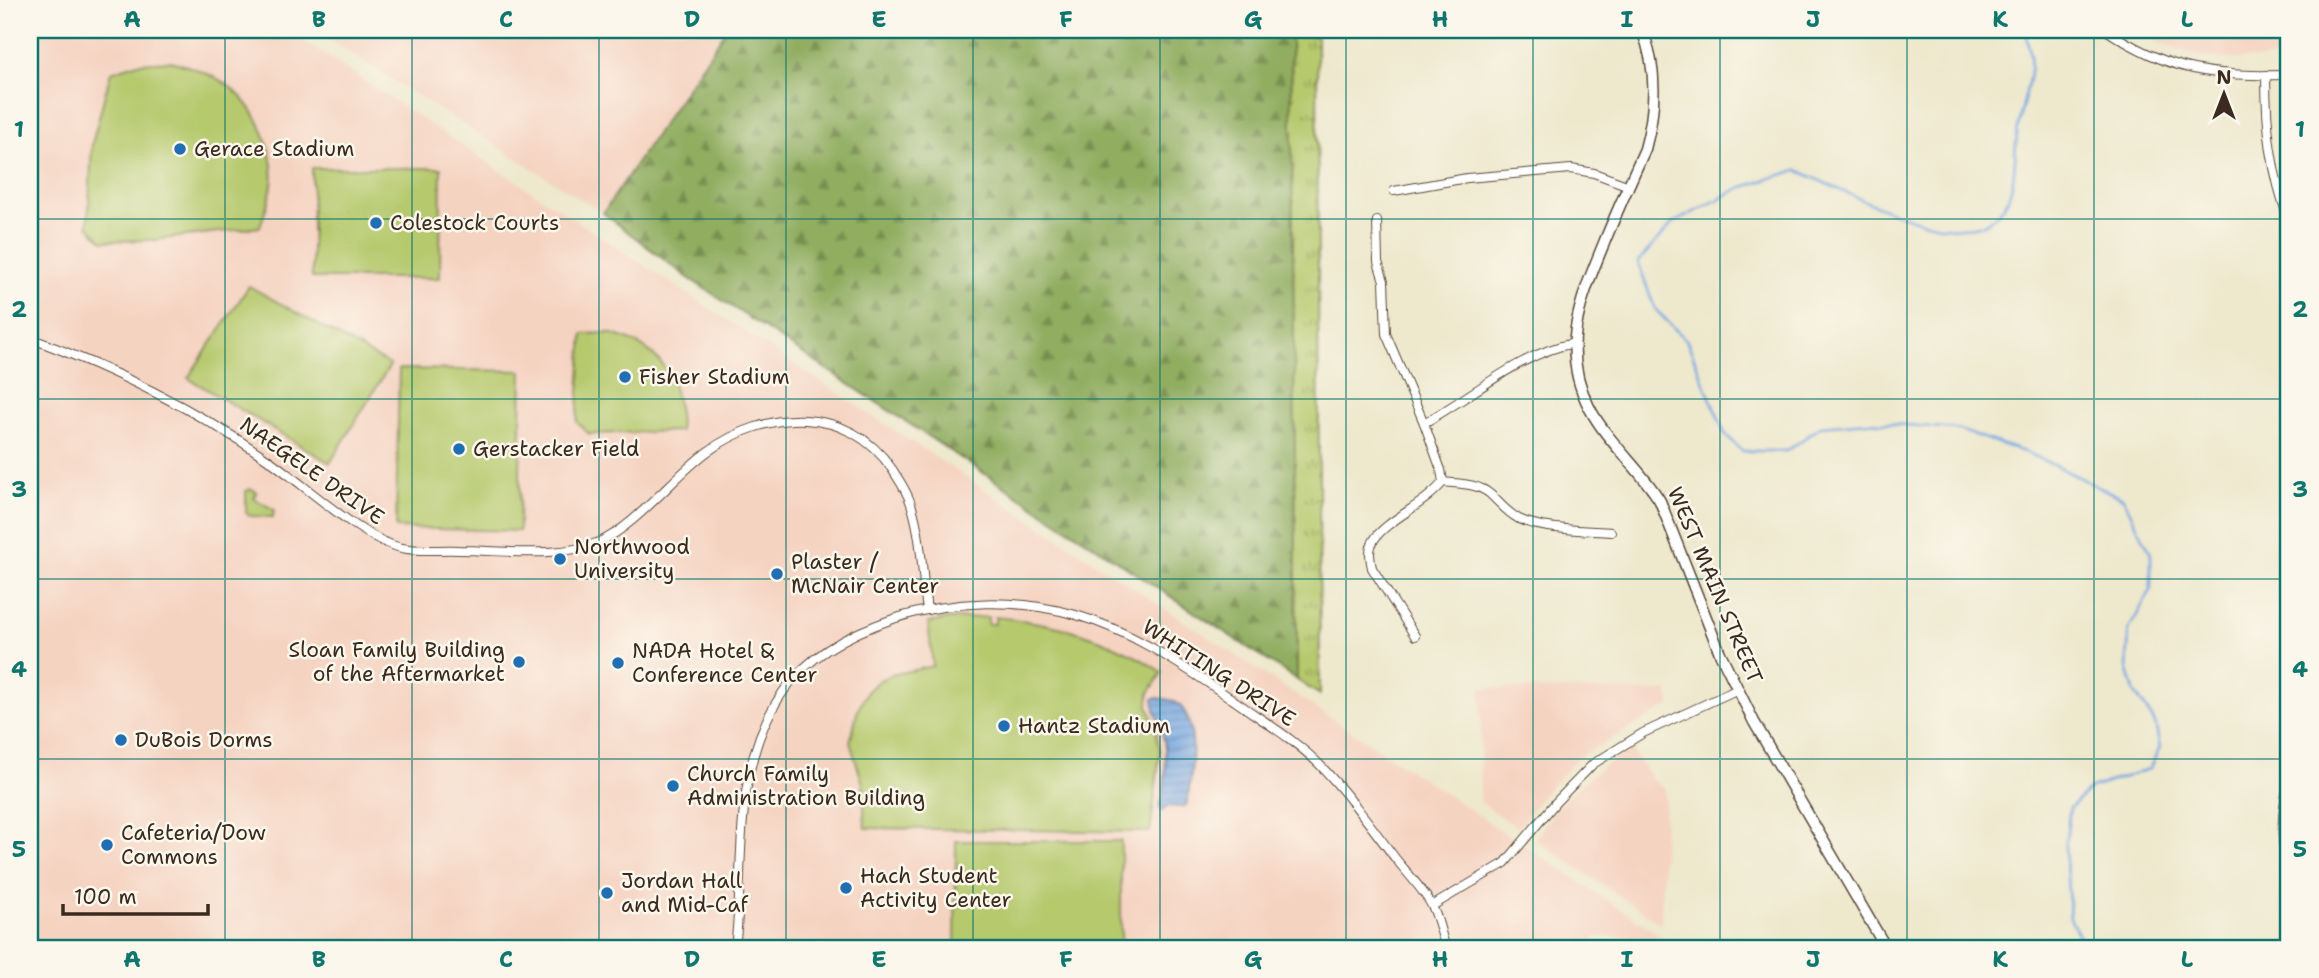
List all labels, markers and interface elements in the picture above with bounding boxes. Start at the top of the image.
text: A [123,4,141,34]
text: B [312,4,326,34]
text: C [499,4,513,34]
text: D [684,4,700,34]
text: E [871,4,887,34]
text: F [1059,4,1073,34]
text: G [1244,4,1263,34]
text: H [1432,4,1448,34]
text: I [1621,4,1634,34]
text: J [1806,4,1820,34]
text: K [1992,4,2008,34]
text: L [2181,4,2193,34]
north arrow [2190,60,2260,130]
text: N [2216,65,2232,90]
text: 1 [14,114,24,144]
text: 1 [2295,114,2305,144]
place label: Gerace Stadium [194,135,354,163]
marker: Gerace Stadium [172,141,188,157]
place label: Colestock Courts [390,209,559,237]
marker: Colestock Courts [368,215,384,231]
text: 2 [11,294,27,324]
text: 2 [2292,294,2308,324]
place label: Fisher Stadium [639,363,790,391]
marker: Fisher Stadium [617,369,633,385]
street label: NAEGELE DRIVE [234,411,390,531]
place label: Gerstacker Field [473,435,639,463]
marker: Gerstacker Field [451,441,467,457]
text: 3 [11,474,27,504]
text: 3 [2292,474,2308,504]
street label: WEST MAIN STREET [1661,482,1769,688]
place label: Northwood University [574,533,690,585]
place label: Plaster / McNair Center [791,548,939,600]
marker: Northwood University [552,551,568,567]
marker: Plaster / McNair Center [769,566,785,582]
street label: WHITING DRIVE [1137,613,1301,733]
place label: Sloan Family Building of the Aftermarket [289,636,505,688]
place label: NADA Hotel & Conference Center [632,637,817,689]
text: 4 [11,654,27,684]
marker: Sloan Family Building of the Aftermarket [511,654,527,670]
text: 4 [2292,654,2308,684]
marker: NADA Hotel & Conference Center [610,655,626,671]
place label: Hantz Stadium [1018,712,1170,740]
marker: Hantz Stadium [996,718,1012,734]
place label: DuBois Dorms [135,726,273,754]
marker: DuBois Dorms [113,732,129,748]
place label: Church Family Administration Building [687,760,925,812]
marker: Church Family Administration Building [665,778,681,794]
place label: Cafeteria/Dow Commons [121,819,266,871]
text: 5 [12,834,26,864]
text: 5 [2293,834,2307,864]
marker: Cafeteria/Dow Commons [99,837,115,853]
place label: Hach Student Activity Center [860,862,1012,914]
place label: Jordan Hall and Mid-Caf [621,867,748,919]
scale bar [63,873,208,917]
marker: Hach Student Activity Center [838,880,854,896]
text: 100 m [74,883,137,911]
marker: Jordan Hall and Mid-Caf [599,885,615,901]
text: A [123,944,141,974]
text: B [312,944,326,974]
text: C [499,944,513,974]
text: D [684,944,700,974]
text: E [871,944,887,974]
text: F [1059,944,1073,974]
text: G [1244,944,1263,974]
text: H [1432,944,1448,974]
text: I [1621,944,1634,974]
text: J [1806,944,1820,974]
text: K [1992,944,2008,974]
text: L [2181,944,2193,974]

